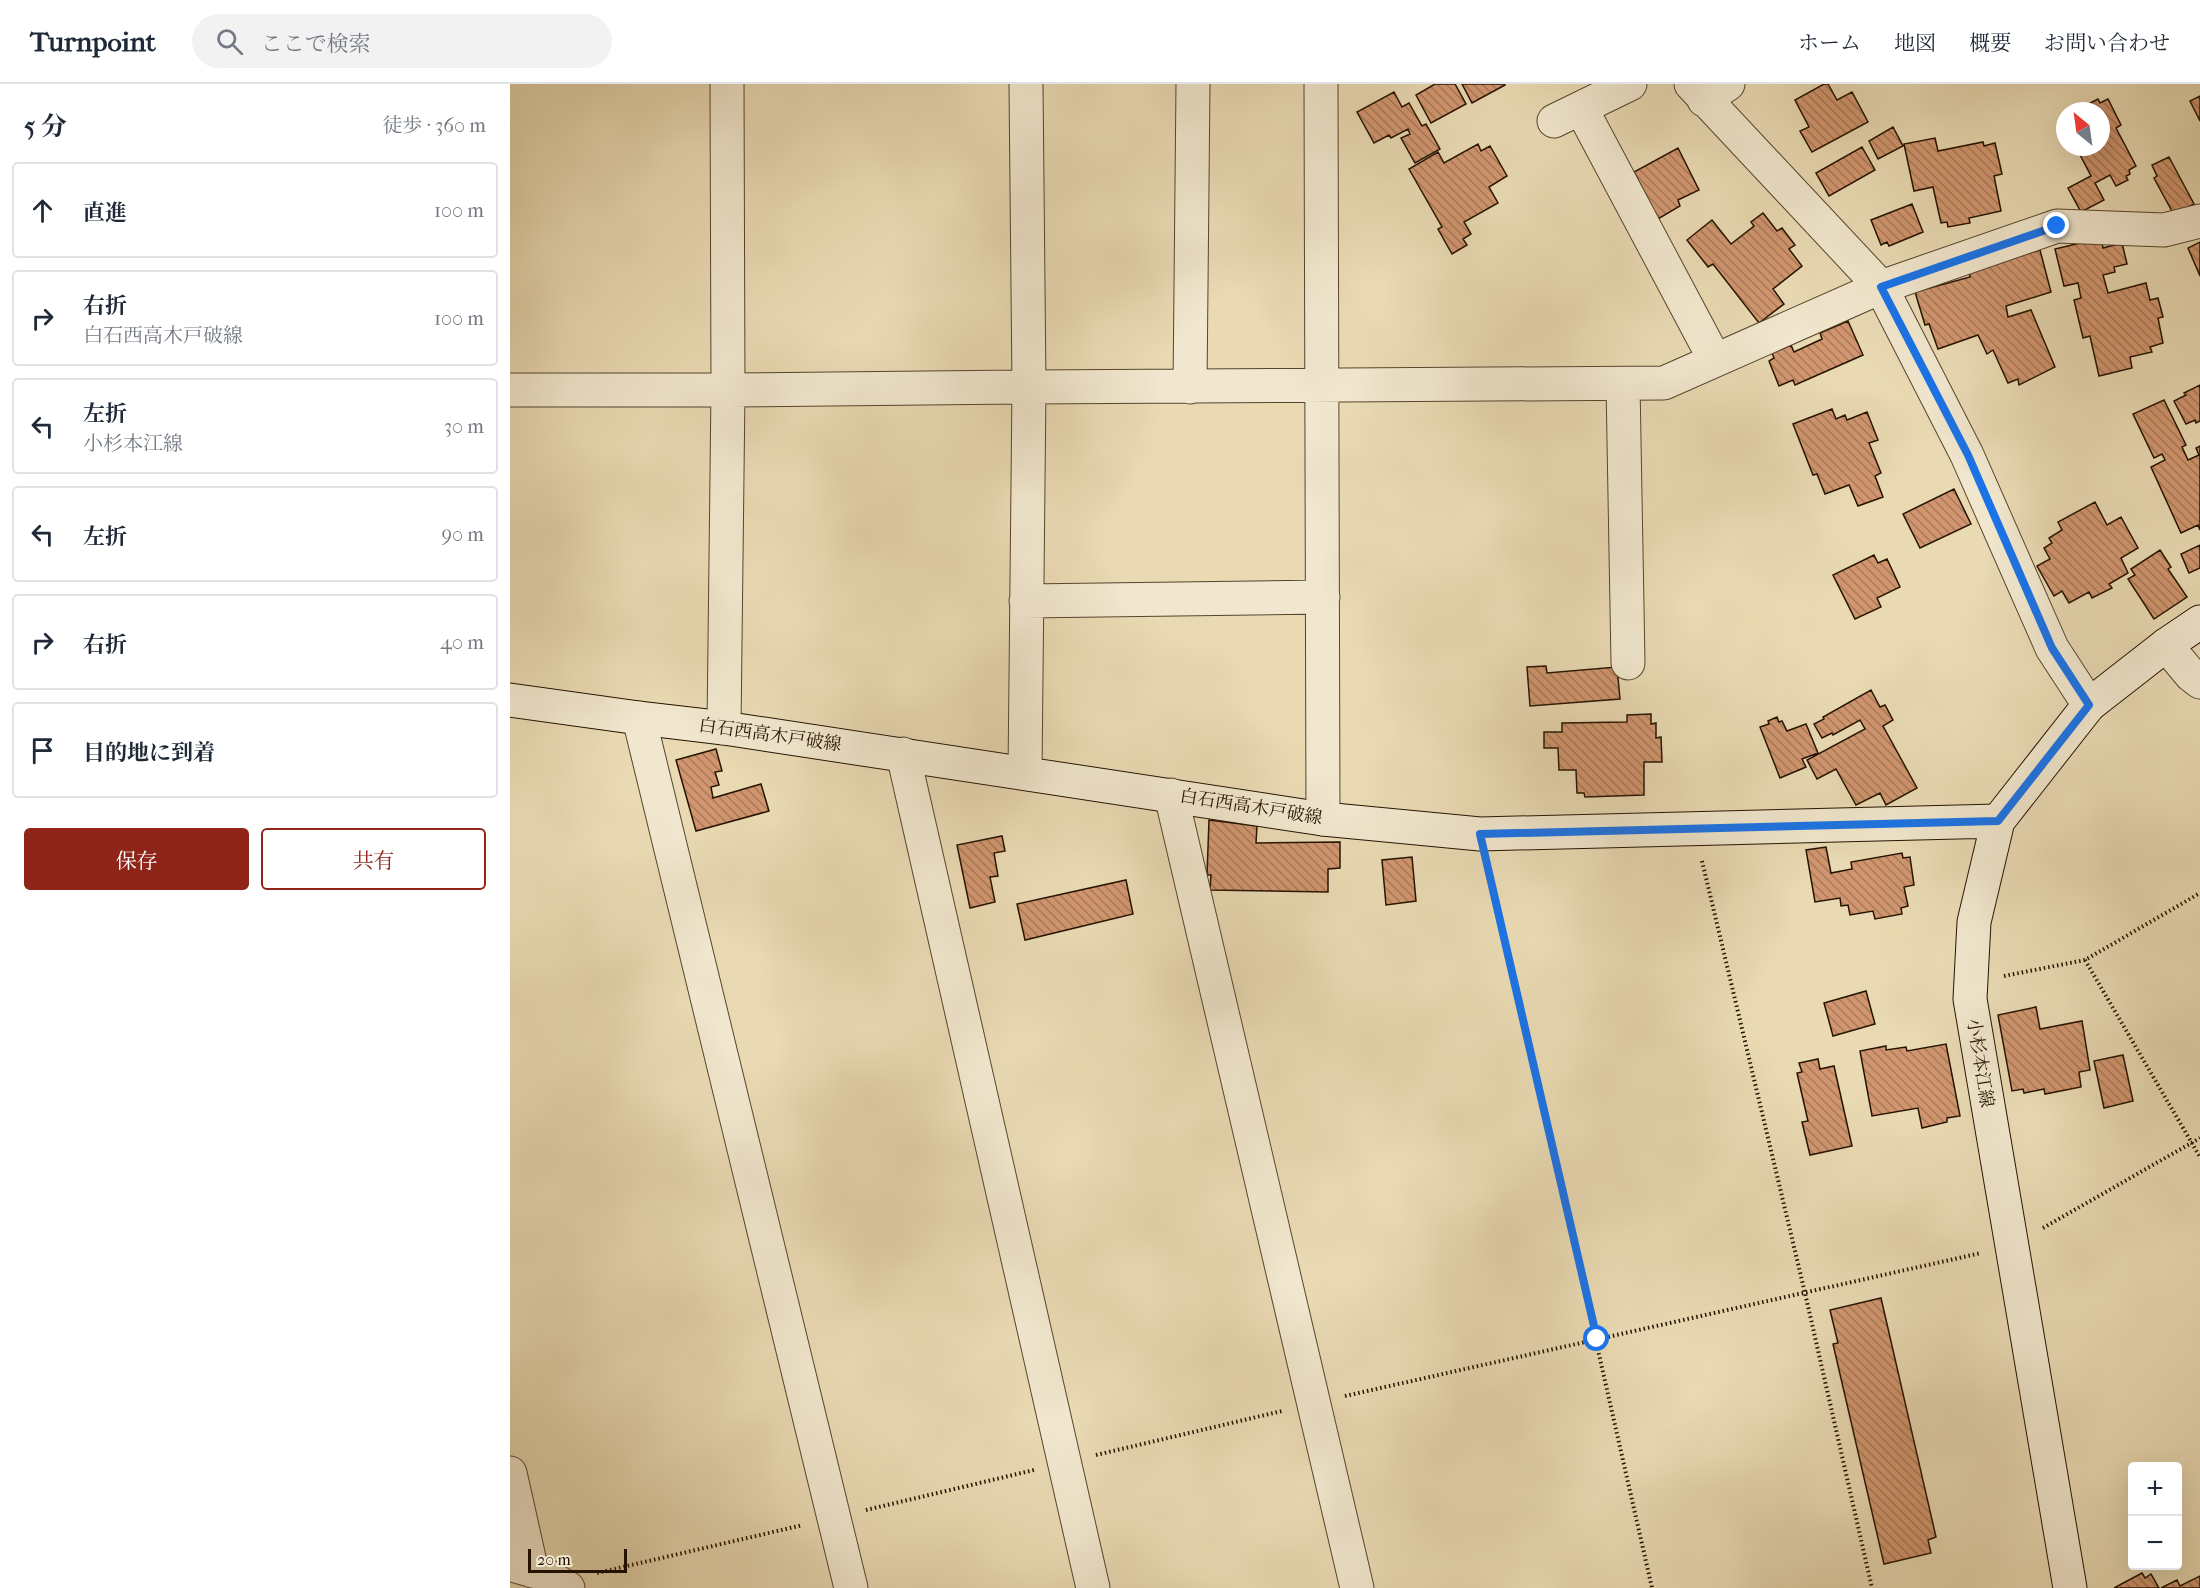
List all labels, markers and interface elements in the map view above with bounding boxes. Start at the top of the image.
search box [192,14,612,68]
text: Turnpoint [30,25,156,58]
icon: search [213,25,246,58]
text: ここで検索 [261,31,371,57]
text: ホーム [1798,31,1861,55]
text: 地図 [1894,31,1936,55]
text: 概要 [1969,31,2011,55]
text: お問い合わせ [2044,31,2170,55]
north arrow [2056,102,2110,156]
text: 5 分 [24,111,67,142]
text: 徒歩 · 360 m [382,114,486,137]
icon: ahead [26,194,59,227]
text: 100 m [434,199,484,222]
text: 直進 [83,200,127,226]
route end [2043,212,2069,238]
text: 右折 [83,293,127,319]
icon: right [26,302,59,335]
text: 100 m [434,307,484,330]
text: 白石西高木戸破線 [83,324,243,347]
text: 左折 [83,401,127,427]
icon: left [26,410,59,443]
text: 30 m [444,415,484,438]
text: 小杉本江線 [83,432,183,455]
icon: left [26,518,59,551]
text: 90 m [442,523,484,546]
text: 左折 [83,524,127,550]
icon: right [26,626,59,659]
text: 40 m [440,631,484,654]
text: 右折 [83,632,127,658]
street label: 白石西高木戸破線 [697,715,843,755]
icon: arrive [26,734,59,767]
text: 目的地に到着 [83,740,215,766]
street label: 白石西高木戸破線 [1178,785,1324,829]
button: 保存 [24,828,249,890]
button: 共有 [261,828,486,890]
street label: 小杉本江線 [1963,1017,1997,1109]
route start [1583,1325,1609,1351]
map controls [2128,1462,2182,1570]
button: + [2128,1462,2182,1516]
button: − [2128,1516,2182,1570]
scale bar [528,1546,627,1574]
text: 20 m [537,1550,571,1569]

